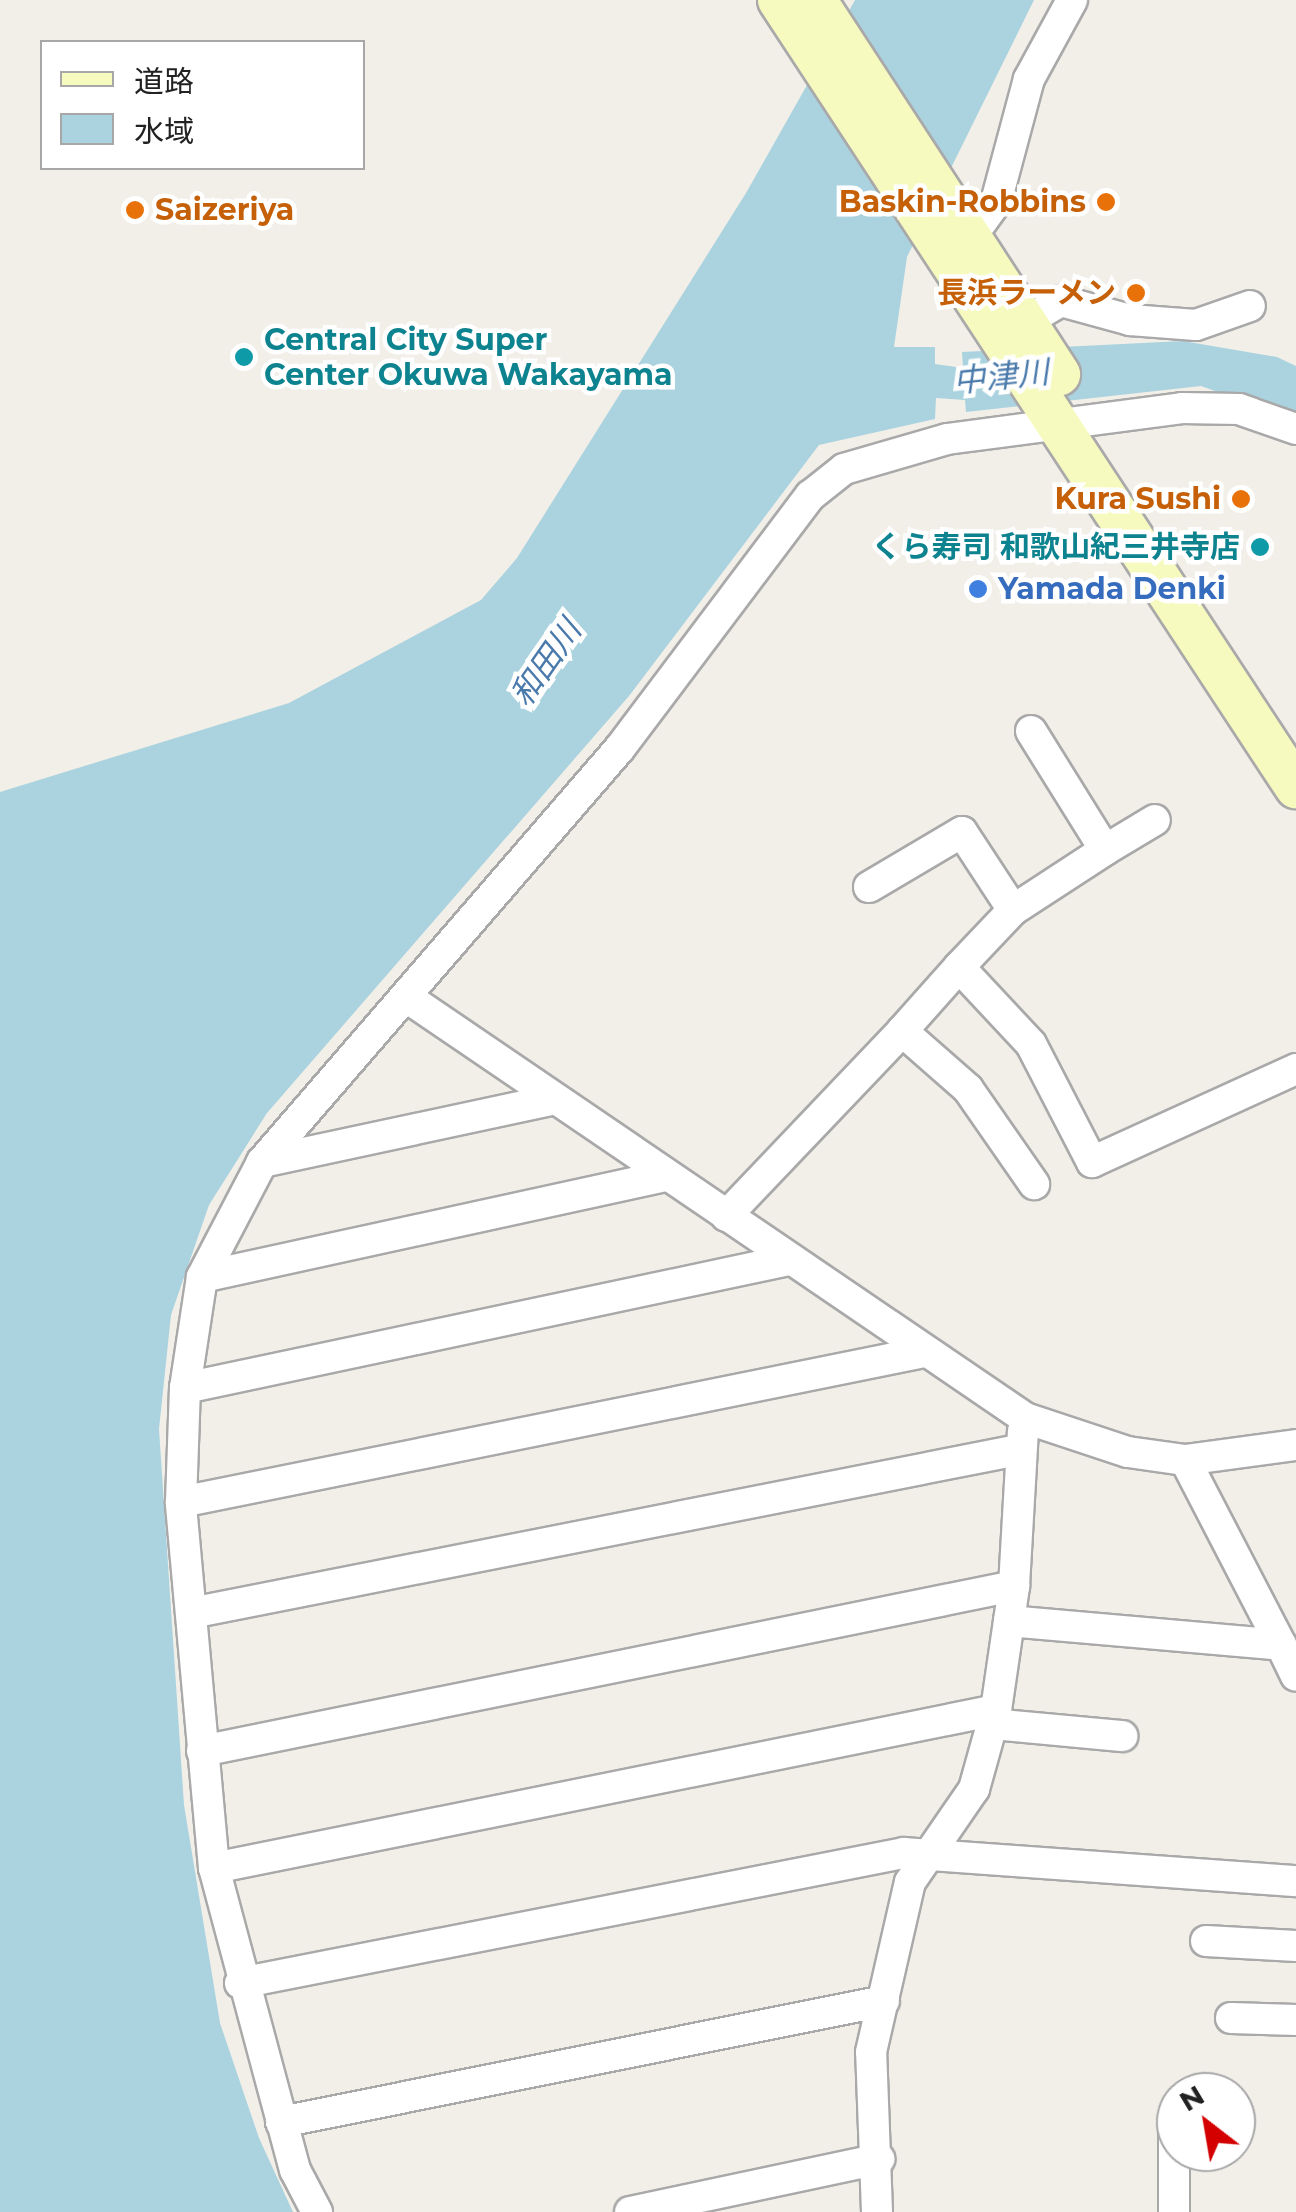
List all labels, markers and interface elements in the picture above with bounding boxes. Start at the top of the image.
legend [40,40,365,170]
text: 道路 [134,63,194,100]
text: 水域 [134,113,194,150]
place label: Baskin-Robbins [839,184,1086,220]
marker: Baskin-Robbins [1095,191,1117,213]
place label: Saizeriya [155,192,294,228]
marker: Saizeriya [124,199,146,221]
place label: 長浜ラーメン [936,275,1116,311]
marker: 長浜ラーメン [1125,282,1147,304]
place label: Central City Super Center Okuwa Wakayama [264,322,672,392]
marker: Central City Super Center Okuwa Wakayama [233,346,255,368]
water label: 中津川 [951,353,1051,401]
place label: Kura Sushi [1054,481,1221,517]
marker: Kura Sushi [1230,488,1252,510]
place label: くら寿司 和歌山紀三井寺店 [872,529,1240,565]
marker: くら寿司 和歌山紀三井寺店 [1249,536,1271,558]
place label: Yamada Denki [998,571,1226,607]
marker: Yamada Denki [967,578,989,600]
water label: 和田川 [503,613,589,713]
north arrow [1156,2072,1256,2172]
text: N [1173,2078,1210,2118]

